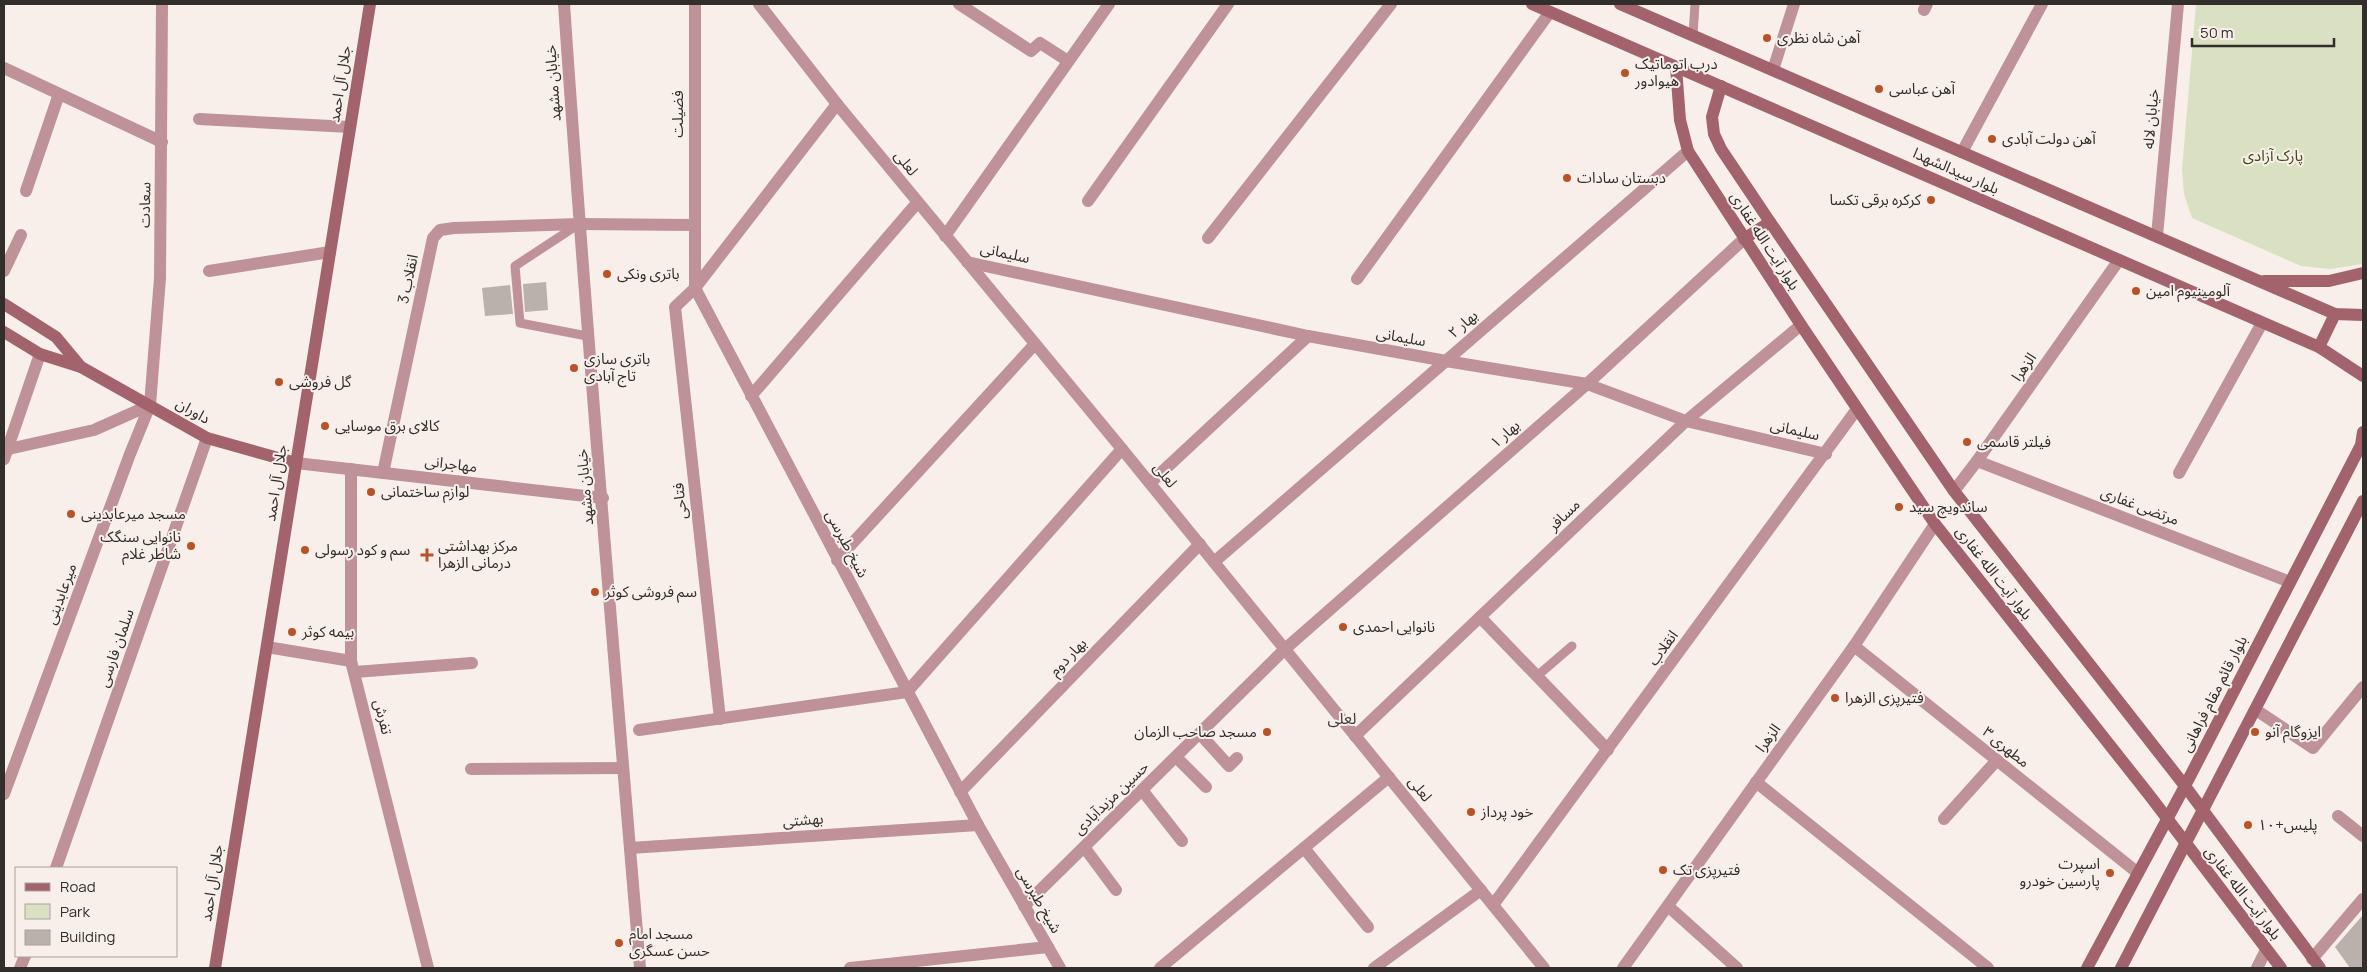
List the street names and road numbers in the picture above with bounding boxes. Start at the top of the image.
street label: جلال آل احمد [323,44,356,124]
street label: خیابان مشهد [539,44,566,122]
street label: خیابان لاله [2137,88,2164,150]
street label: فضیلت [667,90,688,138]
street label: بلوار سیدالشهدا [1910,142,2003,199]
street label: لعلی [890,145,923,180]
street label: سعادت [134,182,155,228]
street label: بلوار آیت الله غفاری [1726,187,1805,294]
street label: سلیمانی [978,237,1032,268]
street label: انقلاب 3 [392,252,423,306]
street label: بهار ۲ [1443,305,1482,342]
street label: سلیمانی [1375,322,1428,351]
street label: الزهرا [2006,348,2041,385]
street label: داوران [172,392,214,429]
street label: سلیمانی [1768,414,1822,445]
street label: بهار ۱ [1485,415,1524,452]
street label: جلال آل احمد [259,443,292,523]
street label: خیابان مشهد [571,448,598,526]
street label: مهاجرانی [424,450,479,477]
street label: لعلی [1149,457,1182,492]
street label: فتاحی [667,481,692,520]
street label: مرتضی غفاری [2098,481,2182,530]
street label: مسافر [1542,494,1584,536]
street label: شیخ طبرسی [819,506,874,582]
street label: بلوار آیت الله غفاری [1951,521,2038,624]
street label: میرعابدینی [40,560,81,627]
street label: سلمان فارسی [92,606,139,690]
street label: انقلاب [1643,626,1683,670]
street label: بلوار قائم مقام فراهانی [2175,632,2253,756]
street label: بهار دوم [1044,633,1092,681]
street label: تفرش [369,697,398,737]
street label: الزهرا [1750,719,1785,756]
street label: مطهری ۳ [1978,721,2034,772]
street label: حسین مزیدآبادی [1068,756,1153,839]
street label: لعلی [1404,771,1437,806]
street label: بهشتی [782,808,824,831]
street label: بلوار آیت الله غفاری [2200,841,2287,944]
street label: جلال آل احمد [195,843,228,923]
street label: شیخ طبرسی [1010,863,1067,938]

